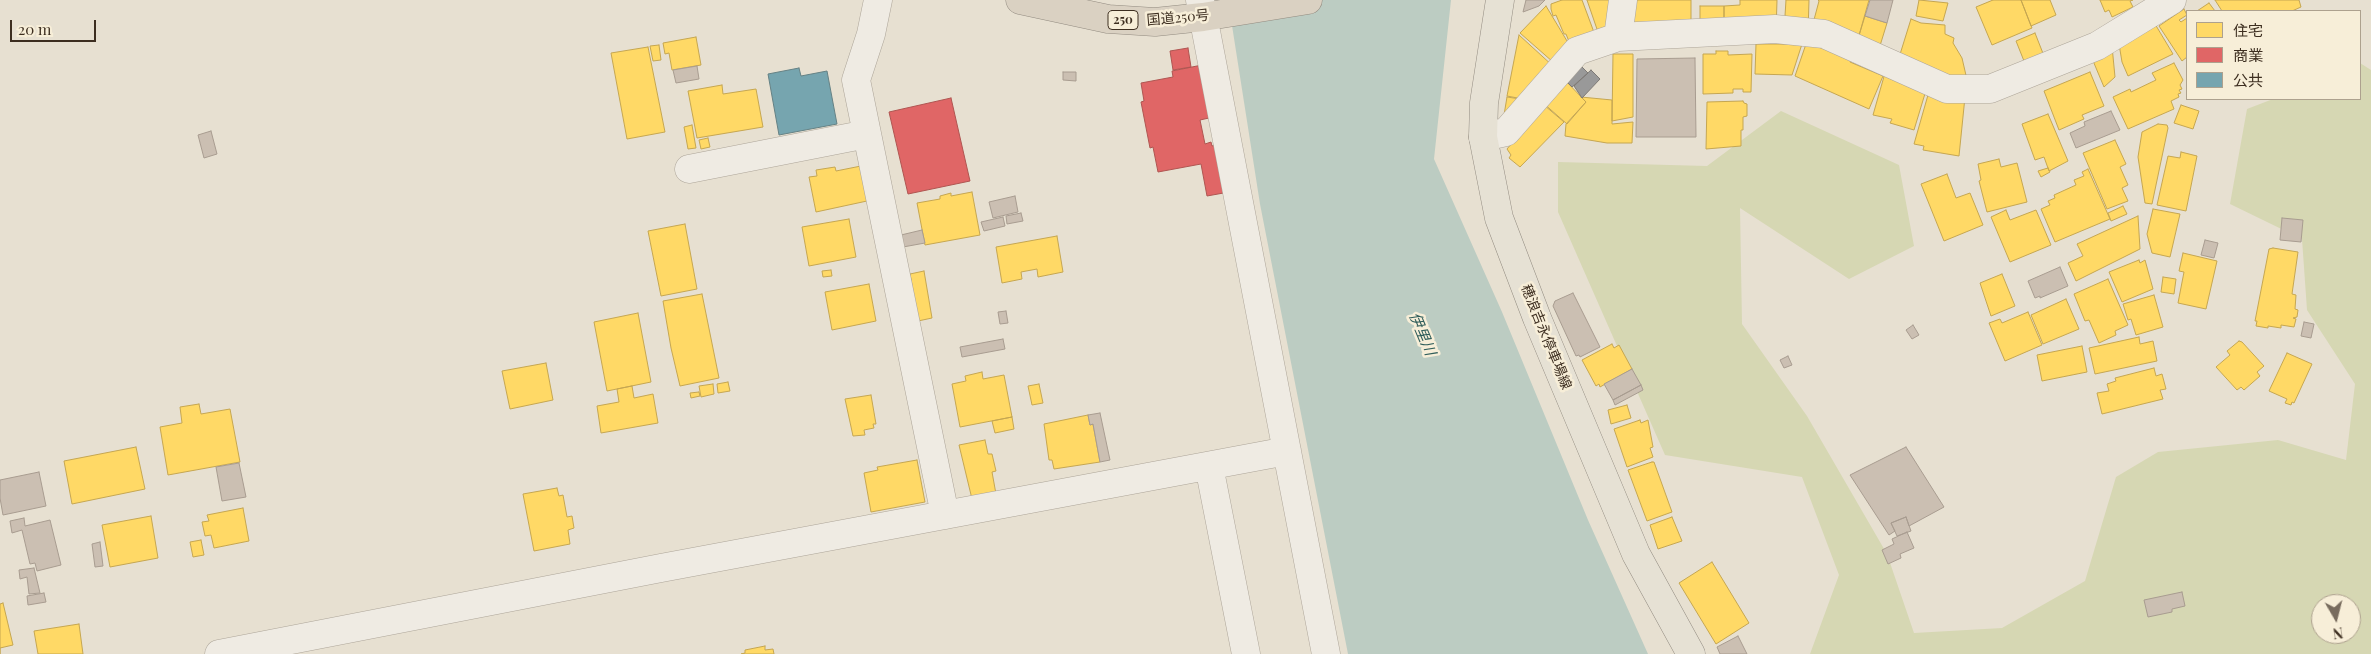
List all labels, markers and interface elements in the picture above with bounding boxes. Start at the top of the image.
street label: 国道250号 [1146,7,1210,29]
scale bar [12,10,99,42]
road number: 250 [1108,10,1138,30]
legend [2186,10,2361,100]
text: 20 m [18,19,51,39]
text: 住宅 [2233,20,2263,40]
text: 商業 [2233,45,2263,65]
text: 公共 [2233,70,2263,90]
street label: 穂浪吉永停車場線 [1517,282,1575,392]
water label: 伊里川 [1405,310,1439,358]
north arrow [2311,594,2361,644]
text: N [2332,623,2344,643]

